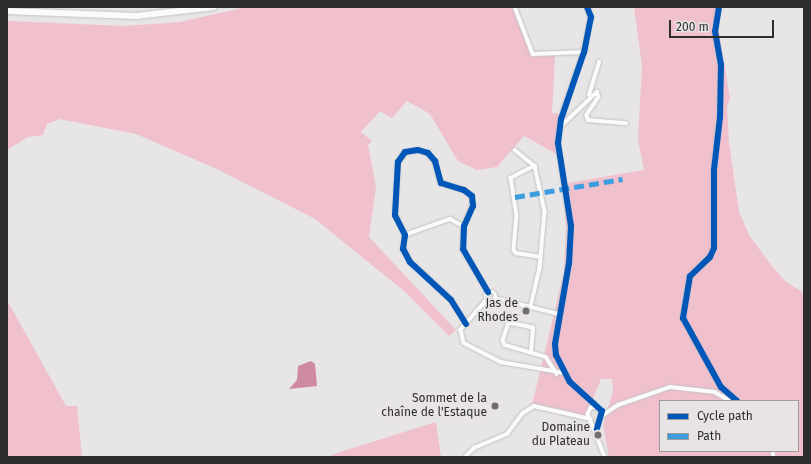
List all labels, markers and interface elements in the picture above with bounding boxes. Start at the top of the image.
scale bar [671,12,776,38]
text: 200 m [676,20,709,34]
place label: Jas de Rhodes [477,297,518,325]
marker: Jas de Rhodes [521,306,531,316]
place label: Sommet de la chaîne de l'Estaque [381,392,487,420]
legend [659,400,799,452]
marker: Sommet de la chaîne de l'Estaque [490,401,500,411]
text: Cycle path [697,409,753,423]
place label: Domaine du Plateau [532,421,590,449]
text: Path [697,429,721,443]
marker: Domaine du Plateau [593,430,603,440]

